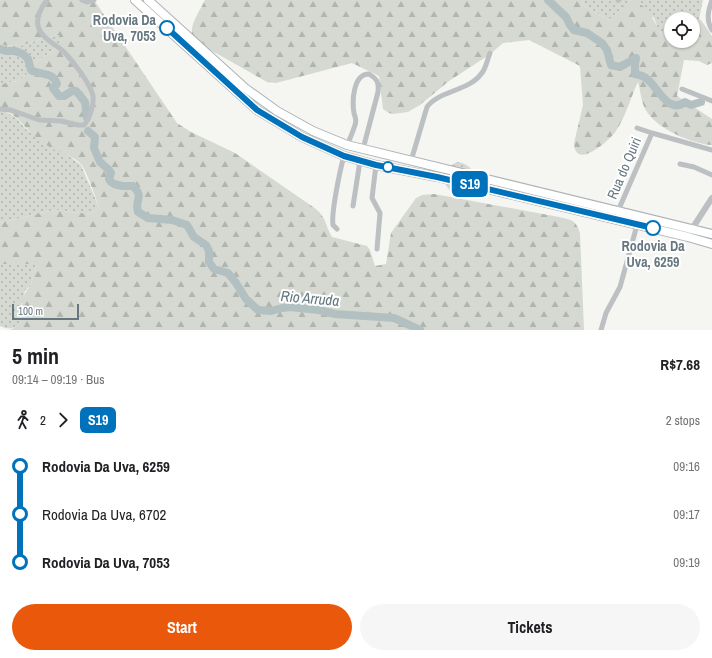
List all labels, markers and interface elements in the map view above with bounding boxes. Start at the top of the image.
place label: Rodovia Da Uva, 7053 [93,11,157,45]
map controls [664,12,700,48]
button: locate [664,12,700,48]
marker: Rodovia Da Uva, 7053 [159,20,175,36]
street label: Rua do Quiri [603,134,645,202]
unlabelled marker [382,161,394,173]
line badge: S19 [447,171,493,197]
text: S19 [460,175,480,193]
marker: Rodovia Da Uva, 6259 [645,220,661,236]
place label: Rodovia Da Uva, 6259 [621,237,685,271]
water label: Rio Arruda [280,285,340,311]
scale bar [12,302,79,321]
text: 100 m [18,304,43,318]
text: 5 min [12,341,59,371]
text: R$7.68 [660,354,700,375]
text: 09:14 – 09:19 · Bus [12,371,104,388]
icon: walk [12,409,34,431]
icon: forward [52,409,74,431]
text: S19 [88,411,108,429]
text: 2 [40,412,46,429]
text: 2 stops [666,412,700,429]
text: Rodovia Da Uva, 6259 [42,456,170,477]
text: 09:16 [673,458,700,475]
text: Rodovia Da Uva, 6702 [42,504,166,525]
text: 09:17 [673,506,700,523]
text: Rodovia Da Uva, 7053 [42,552,170,573]
text: 09:19 [673,554,700,571]
button: Start [12,604,352,650]
button: Tickets [360,604,700,650]

